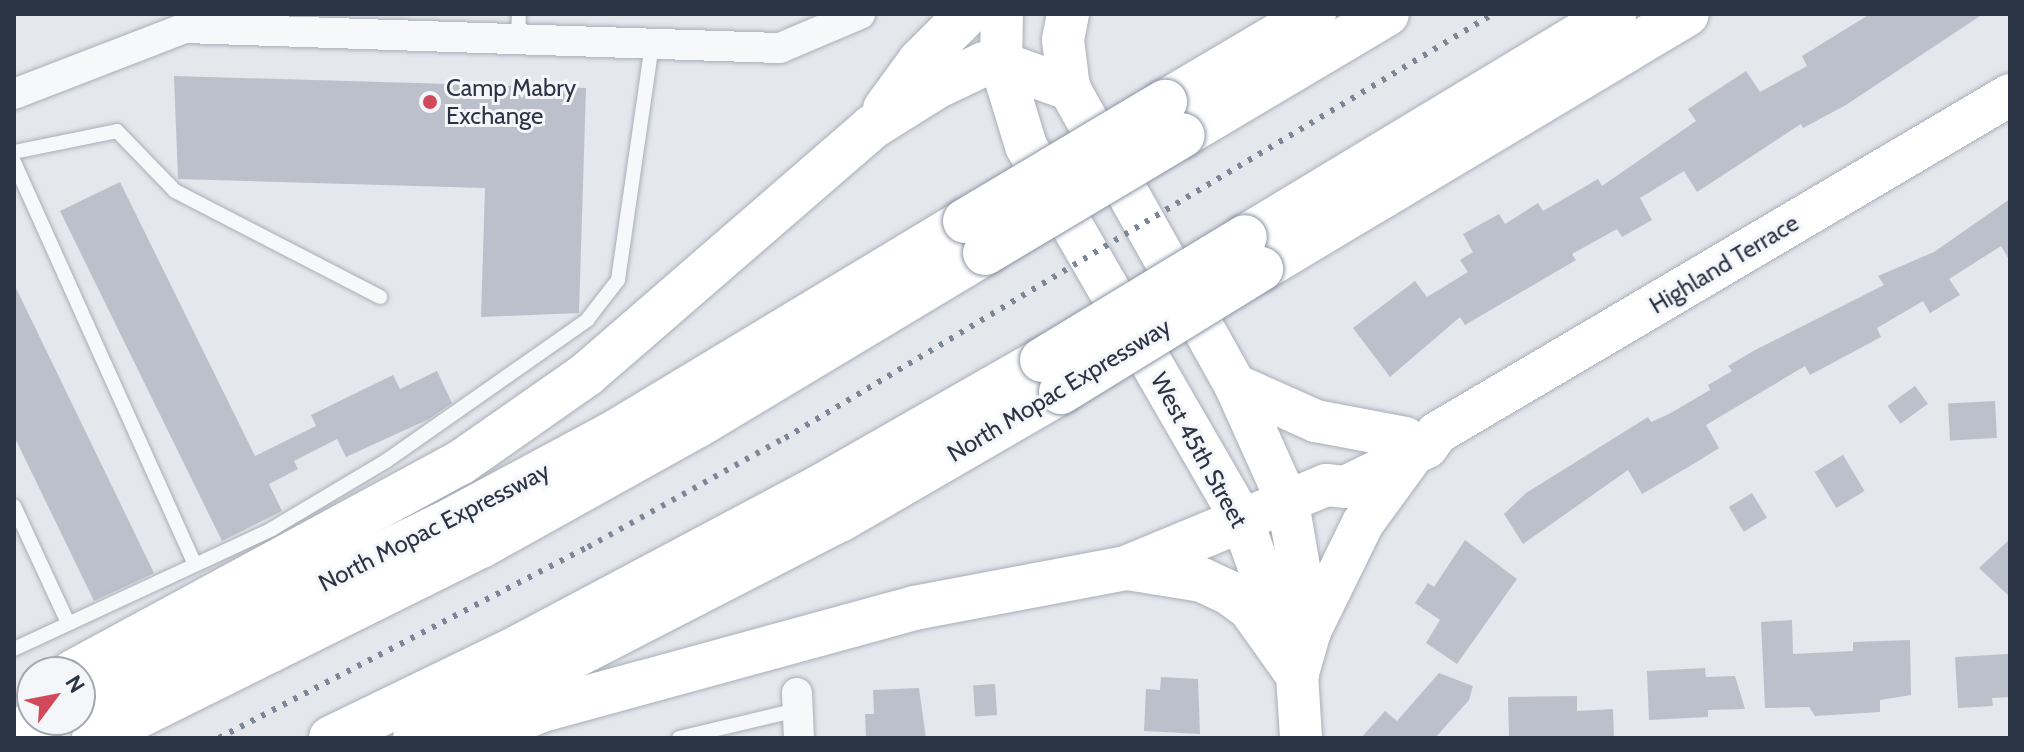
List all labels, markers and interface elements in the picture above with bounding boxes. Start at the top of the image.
place label: Camp Mabry Exchange [446,74,576,130]
marker: Camp Mabry Exchange [421,93,439,111]
street label: Highland Terrace [1644,208,1804,320]
street label: North Mopac Expressway [942,312,1176,468]
street label: West 45th Street [1145,368,1253,532]
street label: North Mopac Expressway [314,456,554,598]
north arrow [16,656,96,736]
text: N [60,670,91,698]

